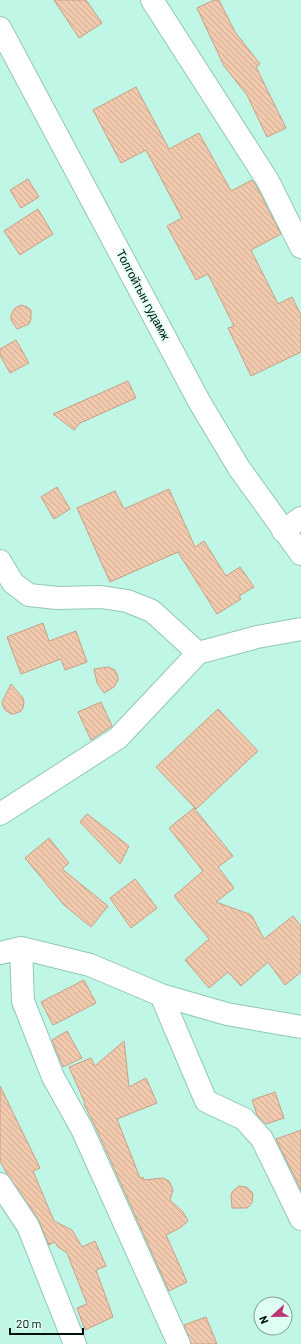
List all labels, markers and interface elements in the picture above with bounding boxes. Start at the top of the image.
street label: Толгойтын гудамж [113,247,174,343]
north arrow [253,1296,293,1336]
scale bar [10,1310,83,1336]
text: N [256,1314,271,1326]
text: 20 m [16,1316,42,1330]

